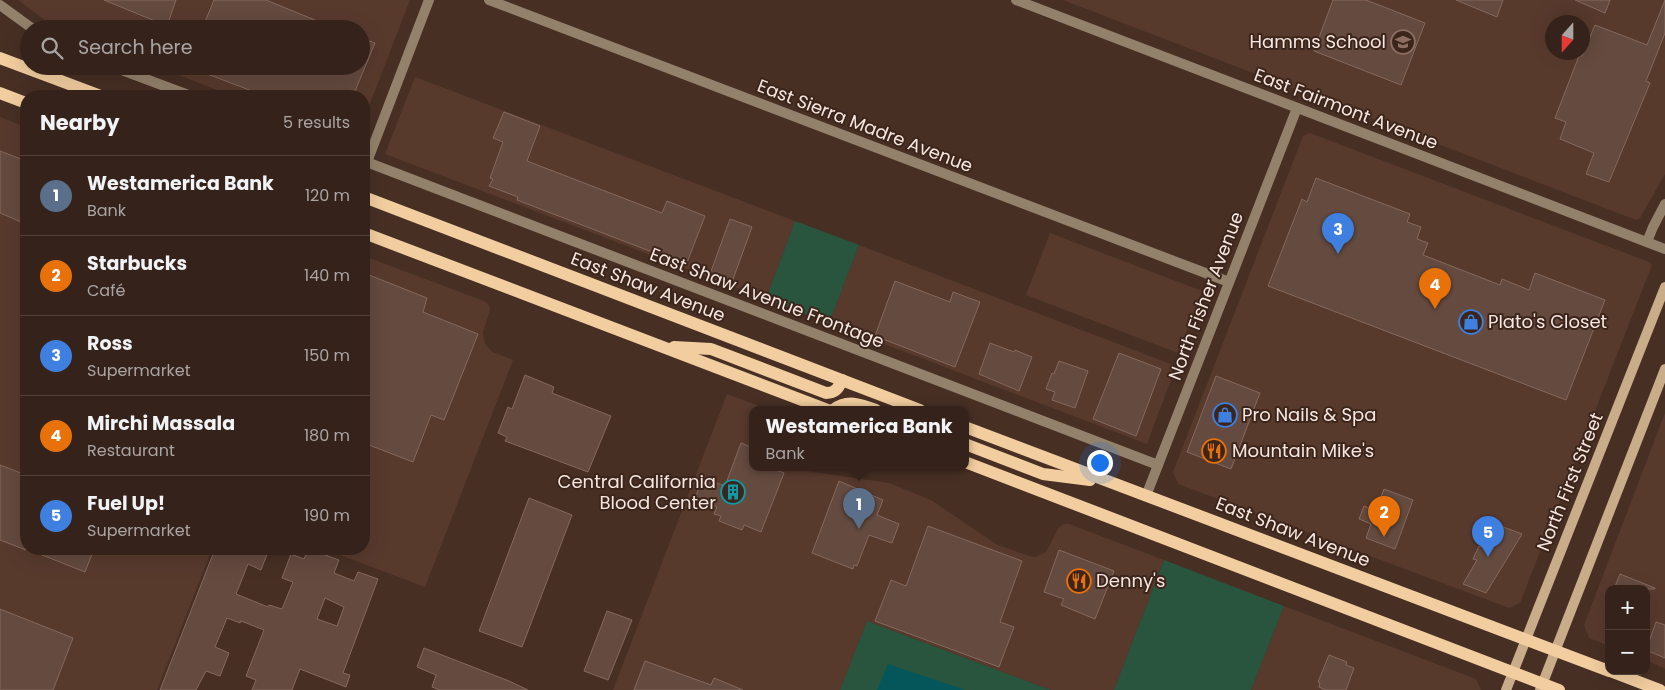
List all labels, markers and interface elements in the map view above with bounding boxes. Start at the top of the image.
north arrow [1545,15,1590,60]
search box [20,20,370,75]
place label: Hamms School [1250,29,1386,54]
school or university icon: Hamms School [1390,29,1416,55]
icon: search [38,34,66,62]
text: Search here [78,34,192,61]
street label: East Fairmont Avenue [1251,62,1442,155]
street label: East Sierra Madre Avenue [754,73,976,178]
text: Nearby [40,108,120,137]
text: 5 results [283,111,350,134]
text: Westamerica Bank [87,170,274,197]
text: 1 [53,184,59,207]
text: 120 m [305,184,350,207]
text: Bank [87,199,126,222]
street label: North Fisher Avenue [1162,208,1249,384]
pin: 3 [1322,213,1354,254]
street label: East Shaw Avenue Frontage [646,241,888,354]
street label: East Shaw Avenue [567,246,729,328]
text: Starbucks [87,250,187,277]
text: 2 [51,264,61,287]
text: 140 m [304,264,350,287]
pin: 4 [1419,268,1451,309]
text: Café [87,279,125,302]
shop icon: Plato's Closet [1458,309,1484,335]
place label: Plato's Closet [1488,309,1607,334]
text: Ross [87,330,133,357]
text: 3 [51,344,61,367]
text: 150 m [304,344,350,367]
text: Supermarket [87,359,191,382]
shop icon: Pro Nails & Spa [1212,402,1238,428]
place label: Pro Nails & Spa [1242,402,1376,427]
popup [749,406,969,471]
street label: North First Street [1530,409,1609,555]
text: Mirchi Massala [87,410,235,437]
text: Westamerica Bank [766,413,952,440]
text: 4 [51,424,61,447]
text: 180 m [304,424,350,447]
restaurant icon: Mountain Mike's [1201,438,1227,464]
place label: Mountain Mike's [1232,438,1374,463]
text: Restaurant [87,439,175,462]
text: Bank [766,442,805,465]
your location [1087,450,1113,476]
place label: Central California Blood Center [558,469,716,515]
building icon: Central California Blood Center [720,479,746,505]
pin: 1 [843,488,875,529]
text: Fuel Up! [87,490,165,517]
street label: East Shaw Avenue [1212,491,1374,573]
pin: 2 [1368,496,1400,537]
text: 5 [51,504,61,527]
text: 190 m [304,504,350,527]
pin: 5 [1472,516,1504,557]
text: Supermarket [87,519,191,542]
restaurant icon: Denny's [1066,568,1092,594]
place label: Denny's [1096,568,1165,593]
map controls [1605,585,1650,675]
button: + [1605,585,1650,630]
button: − [1605,630,1650,675]

